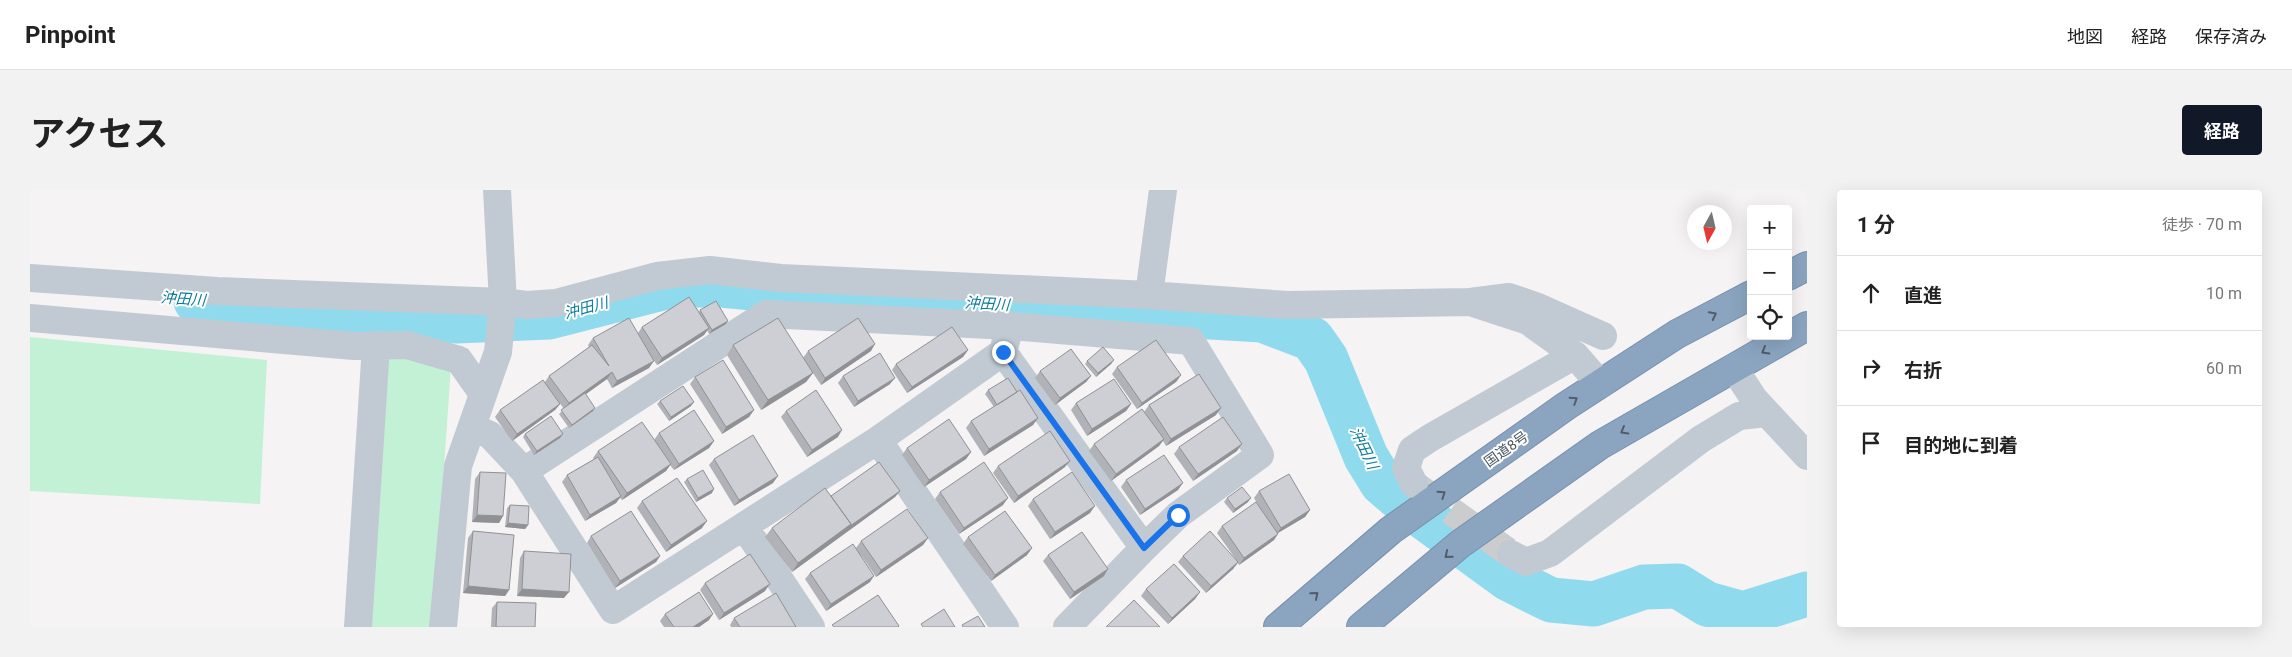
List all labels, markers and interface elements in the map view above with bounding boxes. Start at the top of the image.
text: Pinpoint [25,21,115,49]
text: 地図 [2067,26,2103,47]
text: 経路 [2131,26,2167,47]
text: 保存済み [2195,26,2267,47]
button: 経路 [2182,105,2262,155]
text: アクセス [30,114,168,155]
north arrow [1687,205,1732,250]
map controls [1747,205,1792,340]
button: + [1747,205,1792,250]
text: 1 分 [1857,213,1895,237]
text: 徒歩 · 70 m [2162,215,2242,234]
button: − [1747,250,1792,295]
icon: ahead [1857,279,1885,307]
text: 直進 [1904,284,1942,307]
text: 10 m [2206,284,2242,303]
water label: 沖田川 [160,288,208,310]
water label: 沖田川 [562,293,612,323]
water label: 沖田川 [964,294,1012,314]
button: locate [1747,295,1792,340]
one-way arrow [1708,311,1717,321]
route end [992,341,1015,364]
one-way arrow [1761,344,1770,354]
icon: right [1857,354,1885,382]
text: 右折 [1904,359,1942,382]
text: 60 m [2206,359,2242,378]
one-way arrow [1569,397,1578,406]
water label: 沖田川 [1346,424,1383,474]
one-way arrow [1620,425,1629,435]
street label: 国道8号 [1481,428,1531,470]
icon: arrive [1857,429,1885,457]
text: 目的地に到着 [1904,434,2018,457]
one-way arrow [1436,491,1446,500]
route start [1167,504,1190,527]
one-way arrow [1445,549,1454,557]
one-way arrow [1309,593,1318,601]

